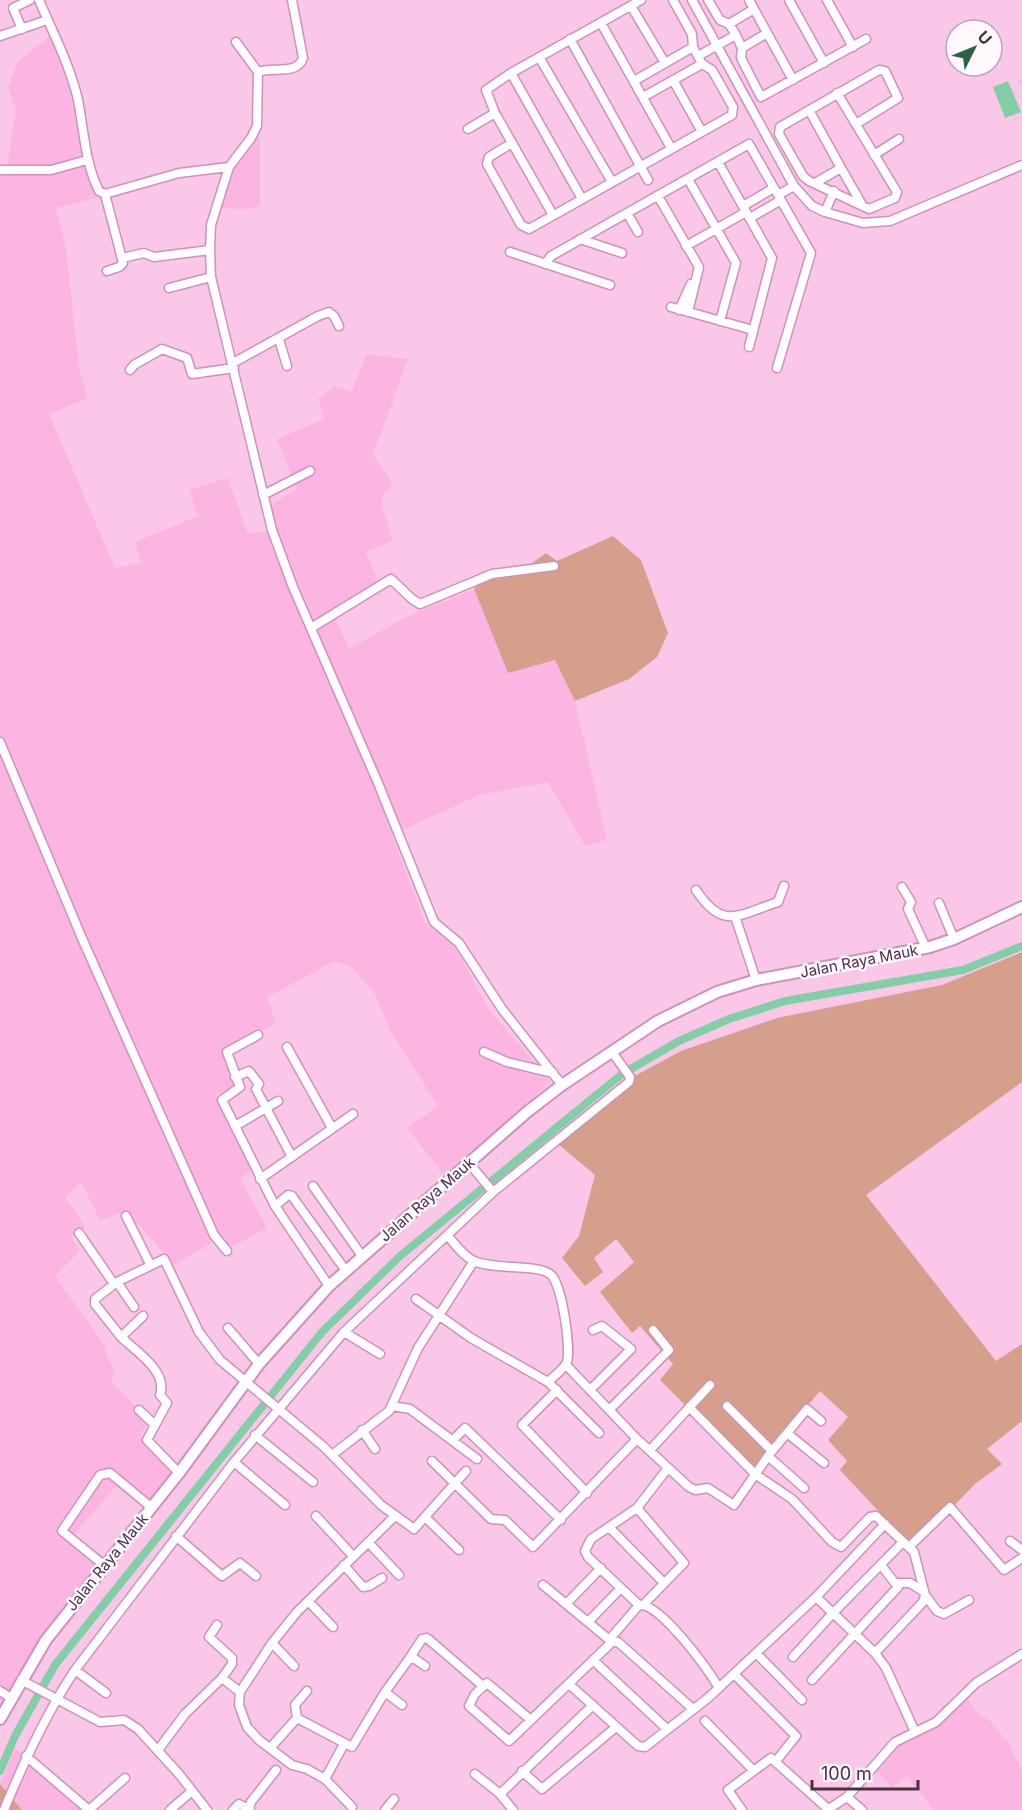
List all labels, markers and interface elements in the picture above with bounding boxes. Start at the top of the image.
north arrow [944,18,1004,78]
text: U [974,27,996,49]
street label: Jalan Raya Mauk [798,940,920,982]
street label: Jalan Raya Mauk [375,1152,479,1246]
street label: Jalan Raya Mauk [62,1509,153,1615]
scale bar [812,1753,918,1791]
text: 100 m [821,1763,872,1784]

